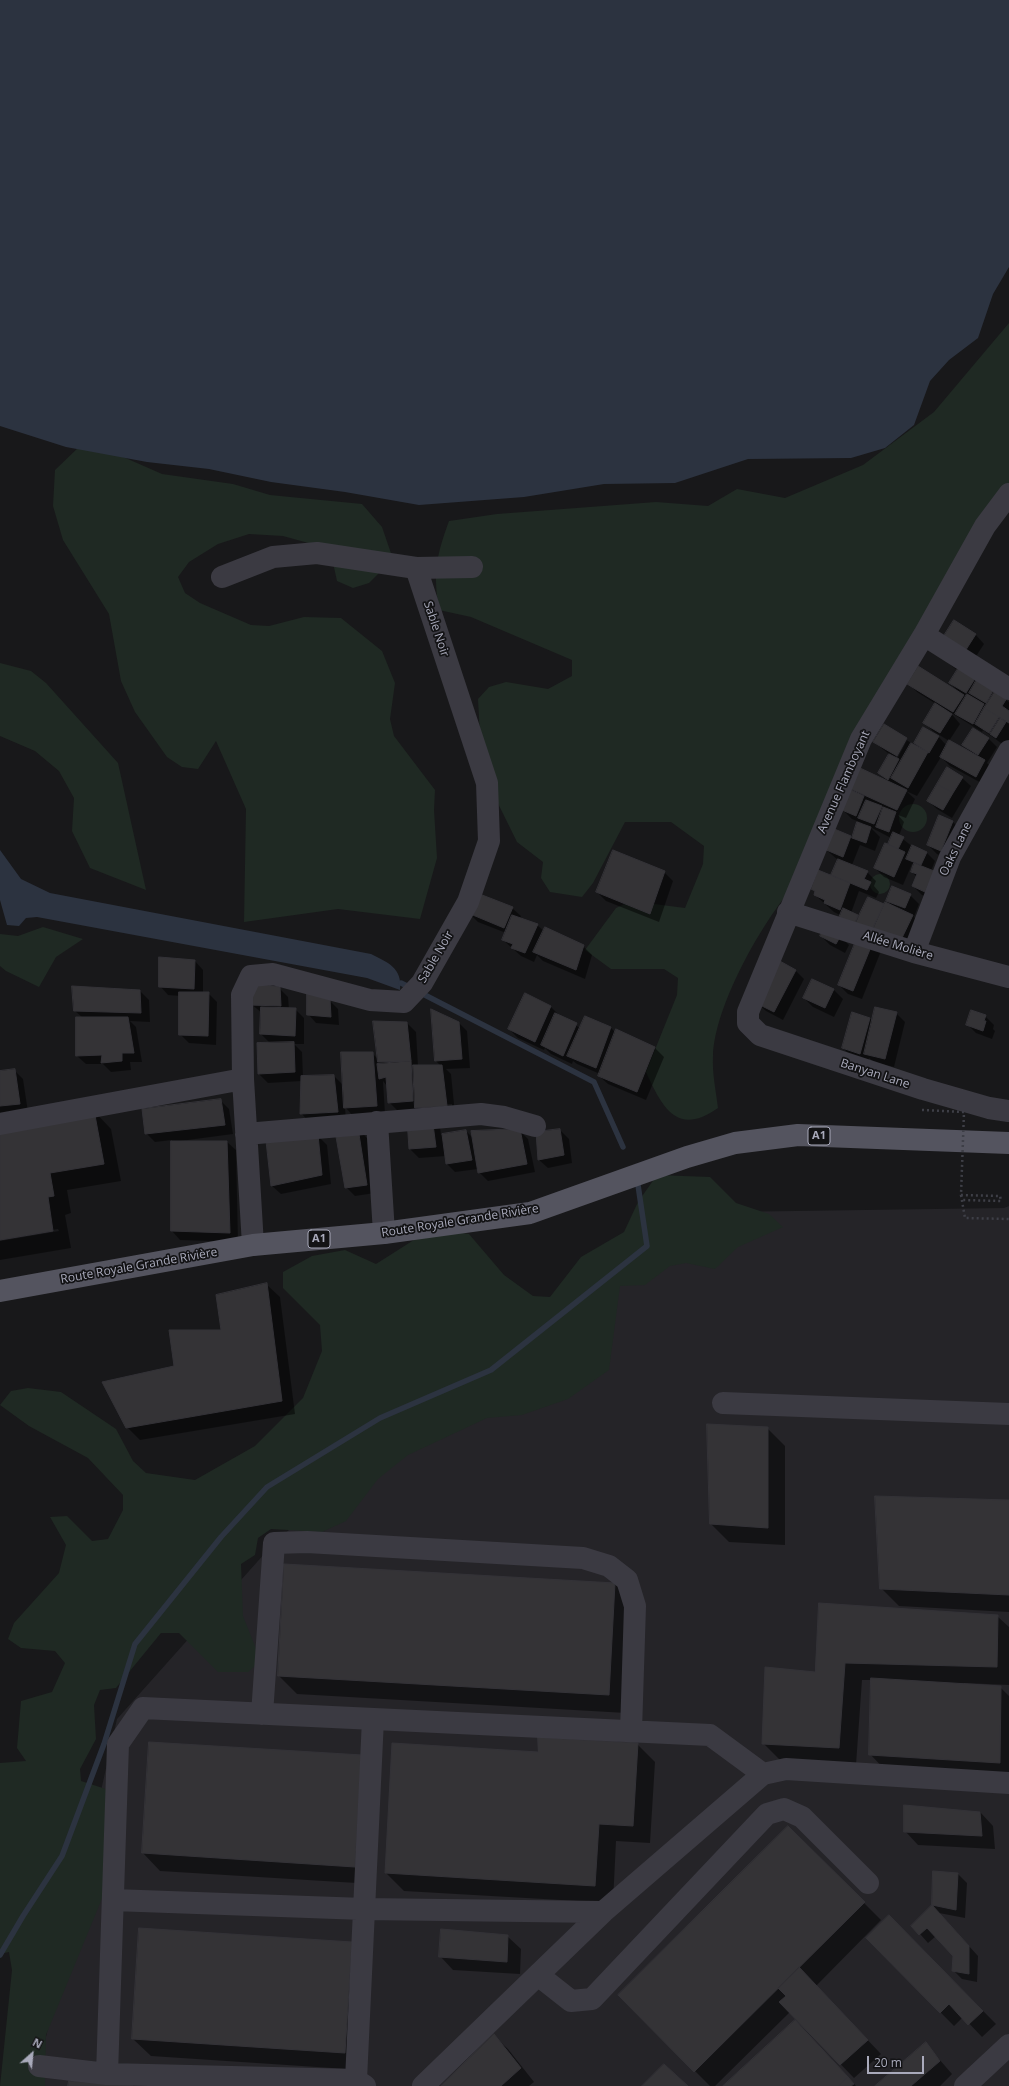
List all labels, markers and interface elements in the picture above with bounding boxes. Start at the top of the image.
street label: Sable Noir [420,599,452,659]
street label: Avenue Flamboyant [815,728,873,836]
street label: Oaks Lane [937,820,975,878]
street label: Sable Noir [415,928,457,986]
street label: Allée Molière [861,928,935,964]
street label: Banyan Lane [839,1056,911,1092]
road number: A1 [808,1127,830,1145]
street label: Route Royale Grande Rivière [380,1201,540,1241]
road number: A1 [308,1230,330,1248]
street label: Route Royale Grande Rivière [59,1245,219,1287]
north arrow [12,2034,52,2074]
text: N [30,2034,45,2052]
scale bar [869,2048,926,2074]
text: 20 m [874,2054,902,2071]

